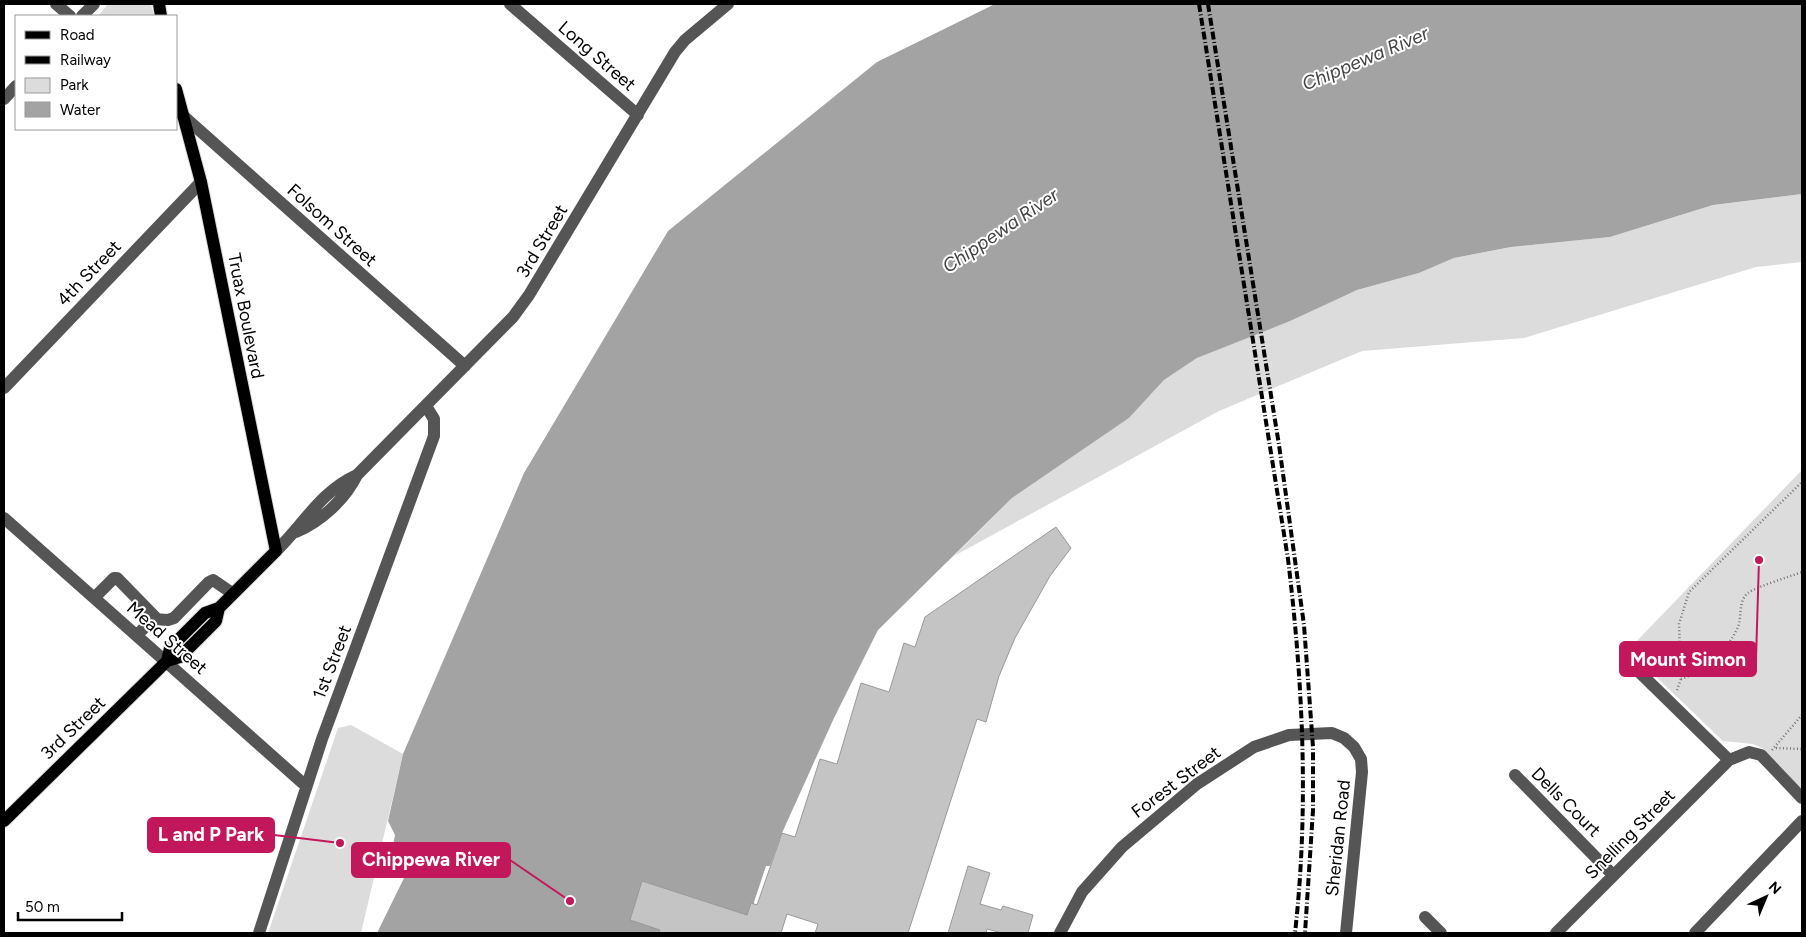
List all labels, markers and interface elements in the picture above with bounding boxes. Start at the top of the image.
legend [15,15,178,130]
street label: Long Street [554,16,640,96]
water label: Chippewa River [1299,21,1432,95]
text: Road [60,26,95,44]
text: Railway [60,51,111,69]
text: Park [60,76,89,94]
text: Water [60,101,100,119]
street label: Folsom Street [283,179,382,271]
water label: Chippewa River [938,183,1063,278]
street label: 3rd Street [512,200,572,282]
street label: 4th Street [52,235,126,310]
street label: Truax Boulevard [223,251,269,381]
street label: Mead Street [122,597,212,679]
street label: 1st Street [308,622,356,702]
callout: Mount Simon [1620,642,1756,676]
text: Mount Simon [1630,648,1746,671]
street label: 3rd Street [36,692,110,764]
street label: Forest Street [1127,741,1225,823]
street label: Dells Court [1527,763,1605,841]
street label: Sheridan Road [1321,779,1355,897]
street label: Snelling Street [1580,784,1680,884]
callout: L and P Park [148,818,274,852]
text: L and P Park [158,823,265,846]
callout: Chippewa River [352,843,510,877]
text: Chippewa River [362,848,500,871]
north arrow [1741,872,1791,922]
text: N [1765,878,1784,898]
scale bar [18,890,121,922]
text: 50 m [25,898,60,916]

